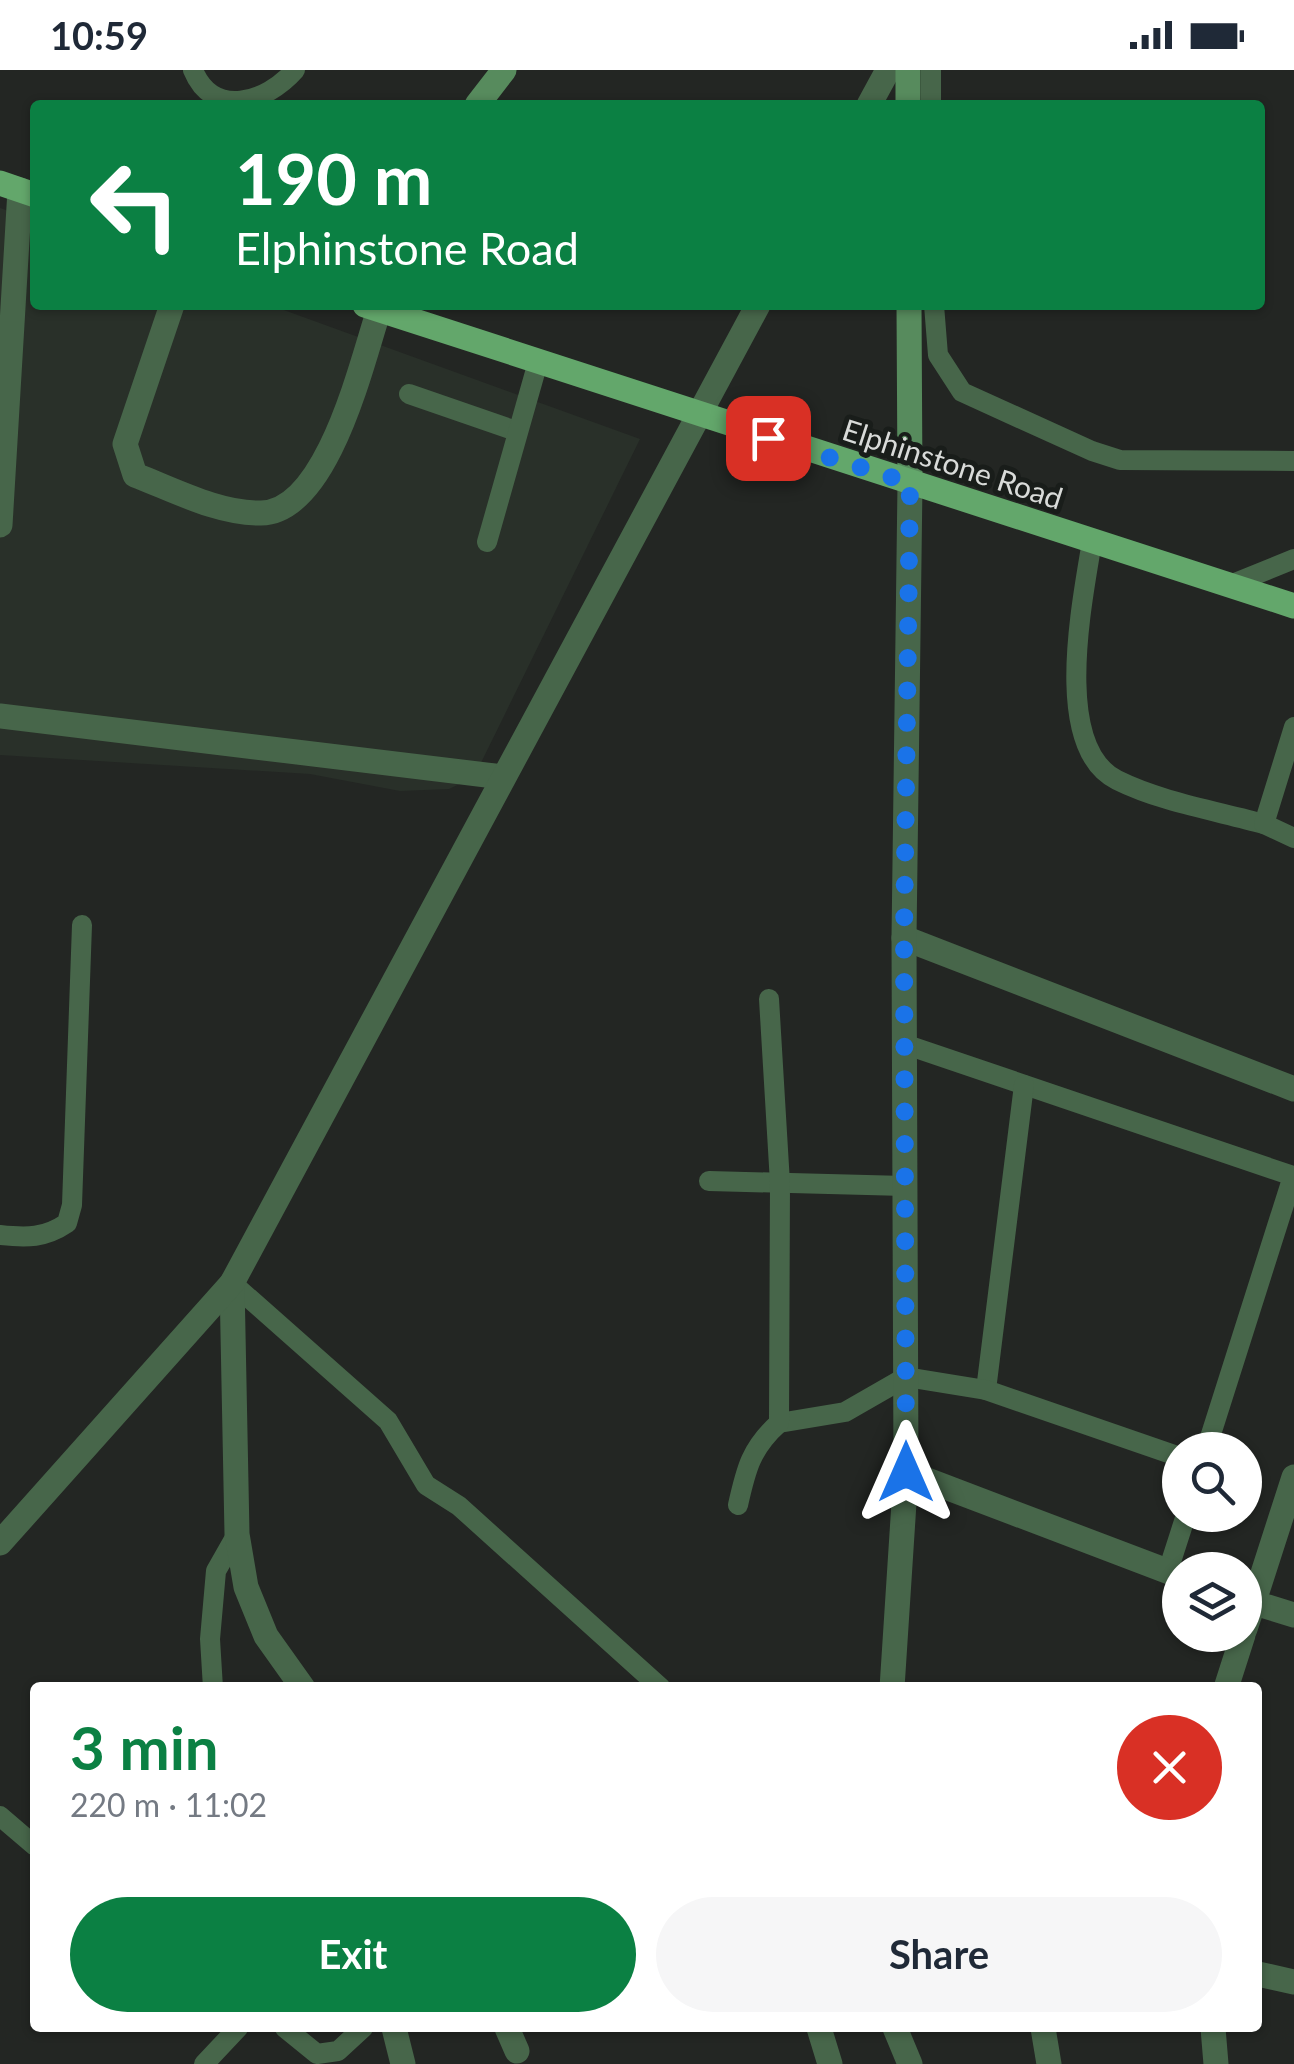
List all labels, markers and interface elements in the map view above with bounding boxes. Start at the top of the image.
text: 10:59 [50,12,148,58]
text: 190 m [235,136,432,220]
icon: left [70,140,200,270]
text: Elphinstone Road [235,221,579,275]
pin [726,396,811,481]
street label: Elphinstone Road [838,410,1068,516]
icon: arrive [741,411,796,466]
position arrow [854,1420,958,1524]
map controls [1162,1432,1262,1652]
button: search [1162,1432,1262,1532]
button: layers [1162,1552,1262,1652]
text: 3 min [70,1711,219,1783]
button: close [1117,1715,1222,1820]
text: 220 m · 11:02 [70,1785,267,1824]
button: Exit [70,1897,636,2012]
button: Share [656,1897,1222,2012]

